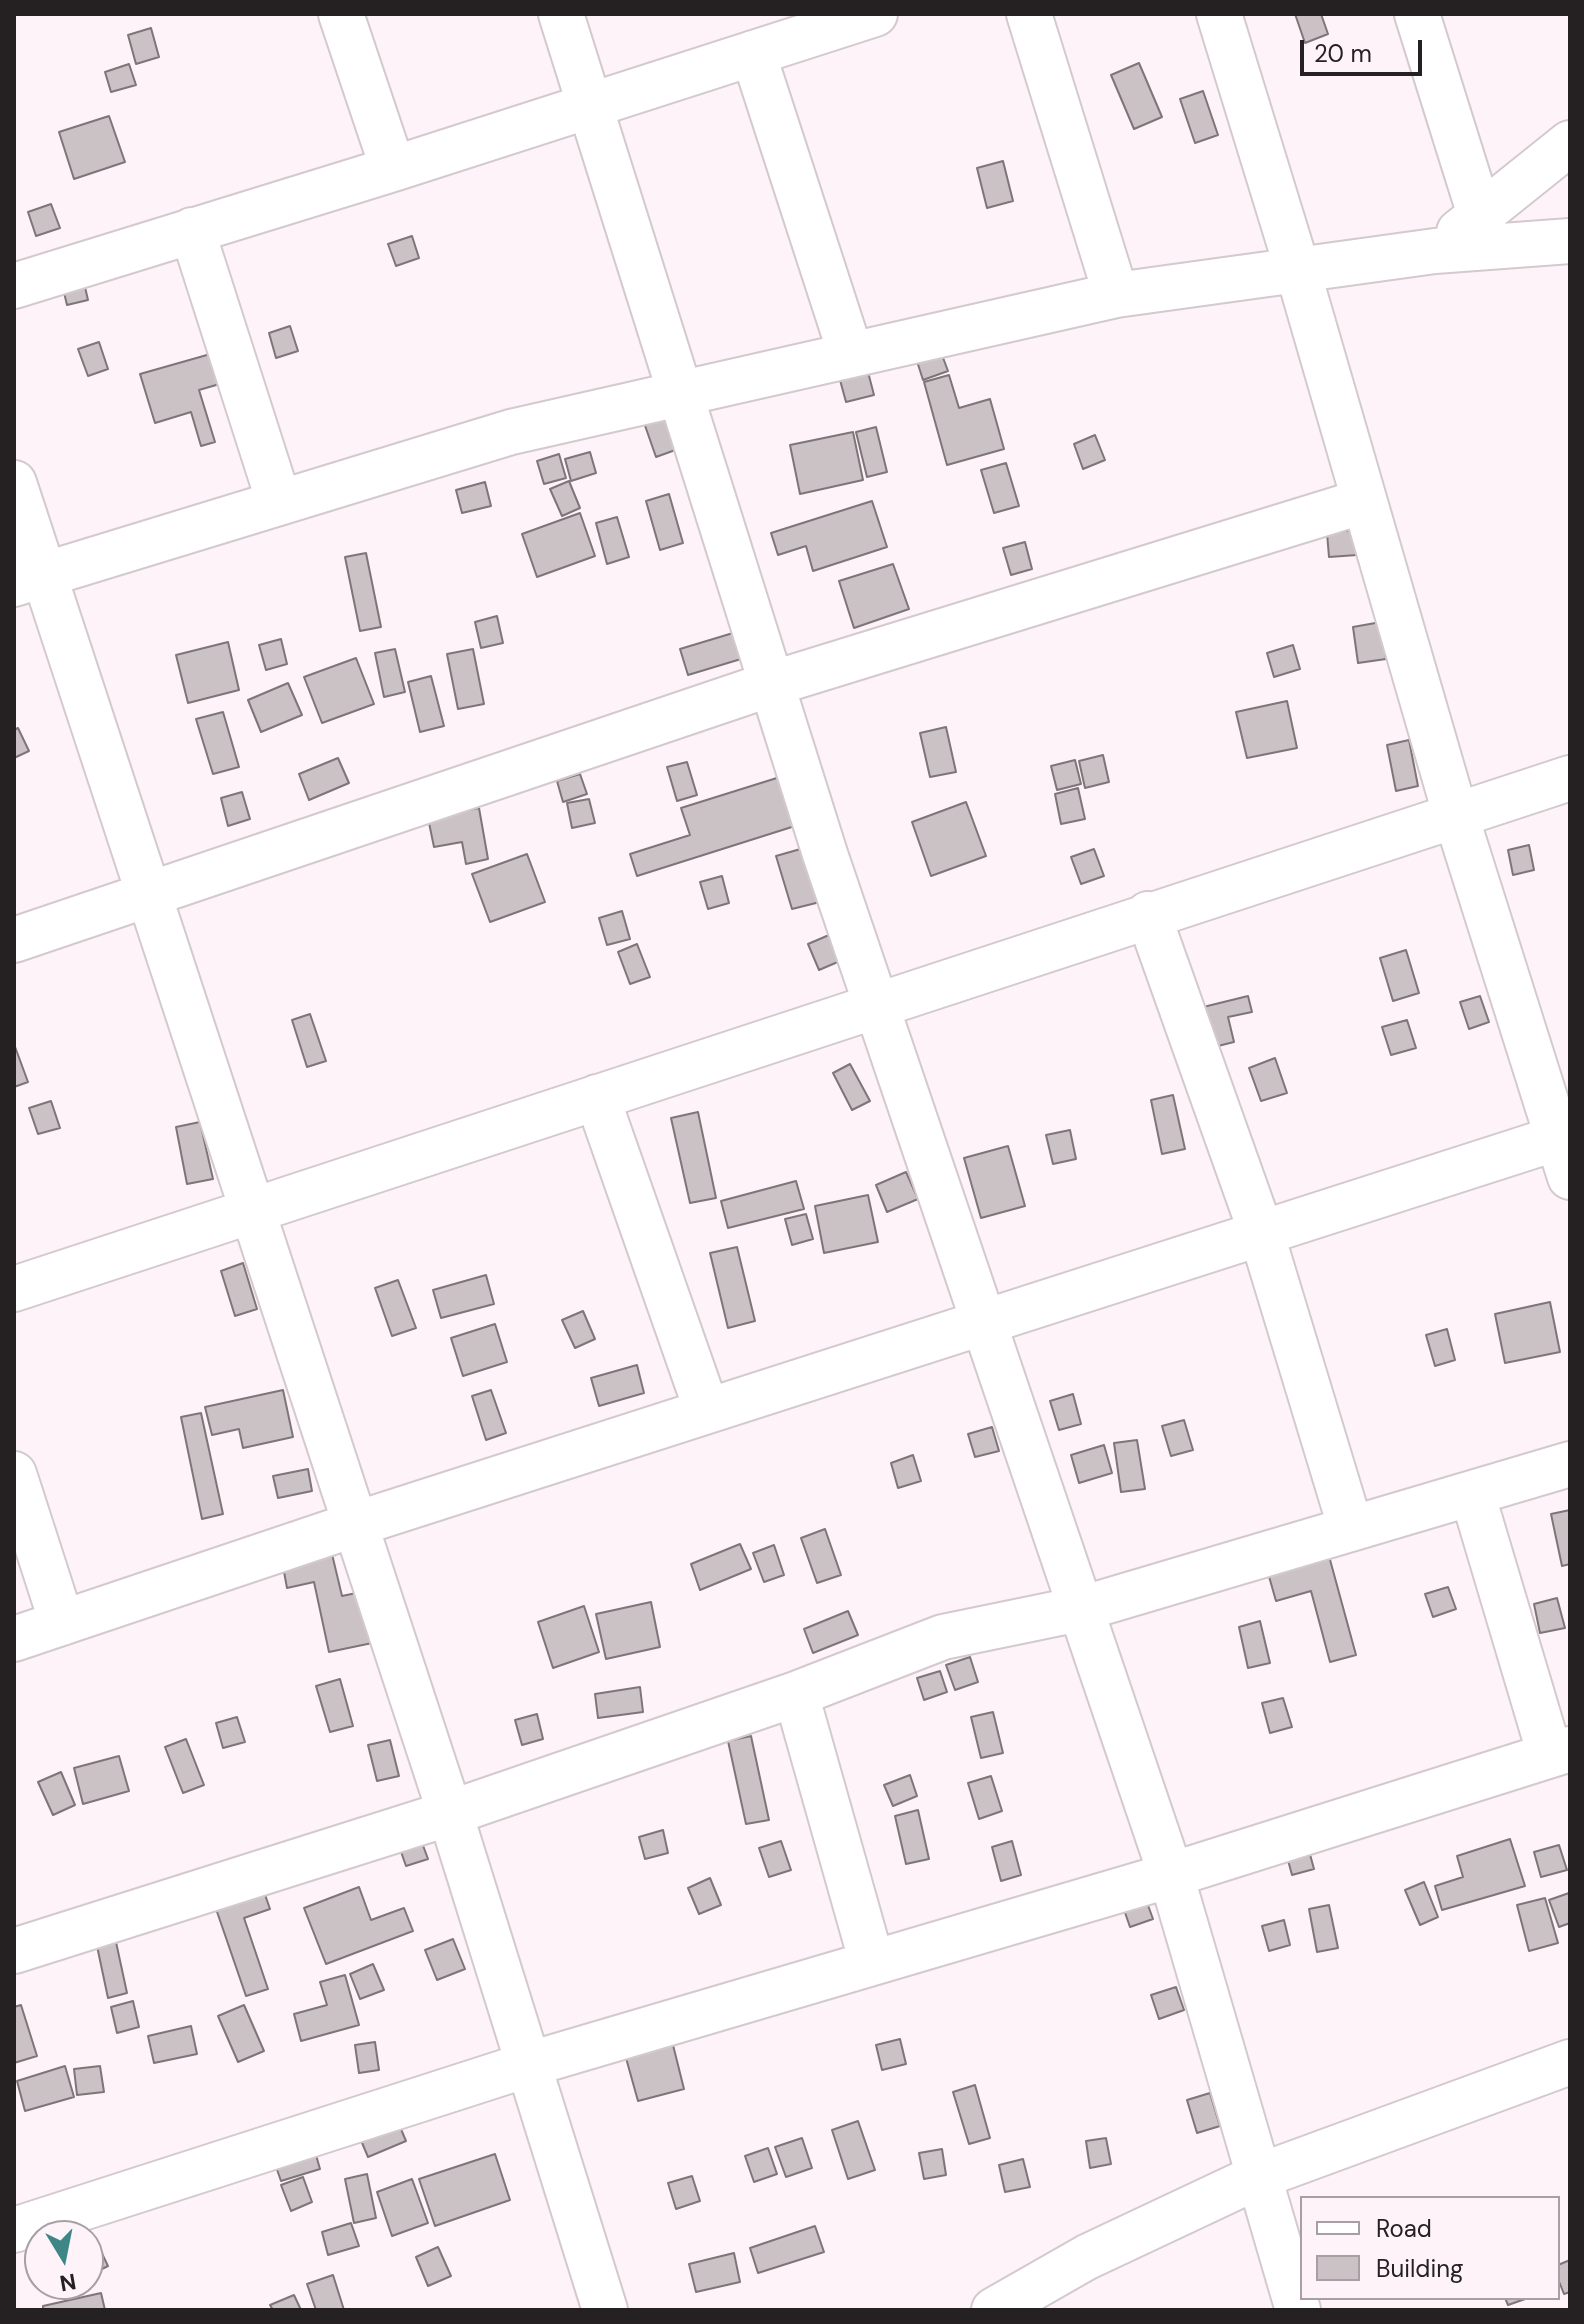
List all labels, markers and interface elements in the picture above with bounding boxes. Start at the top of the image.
scale bar [1304,24,1426,74]
text: 20 m [1314,38,1372,69]
legend [1300,2196,1560,2300]
text: Road [1376,2213,1432,2244]
north arrow [24,2220,104,2300]
text: Building [1376,2253,1463,2284]
text: N [57,2266,78,2298]

